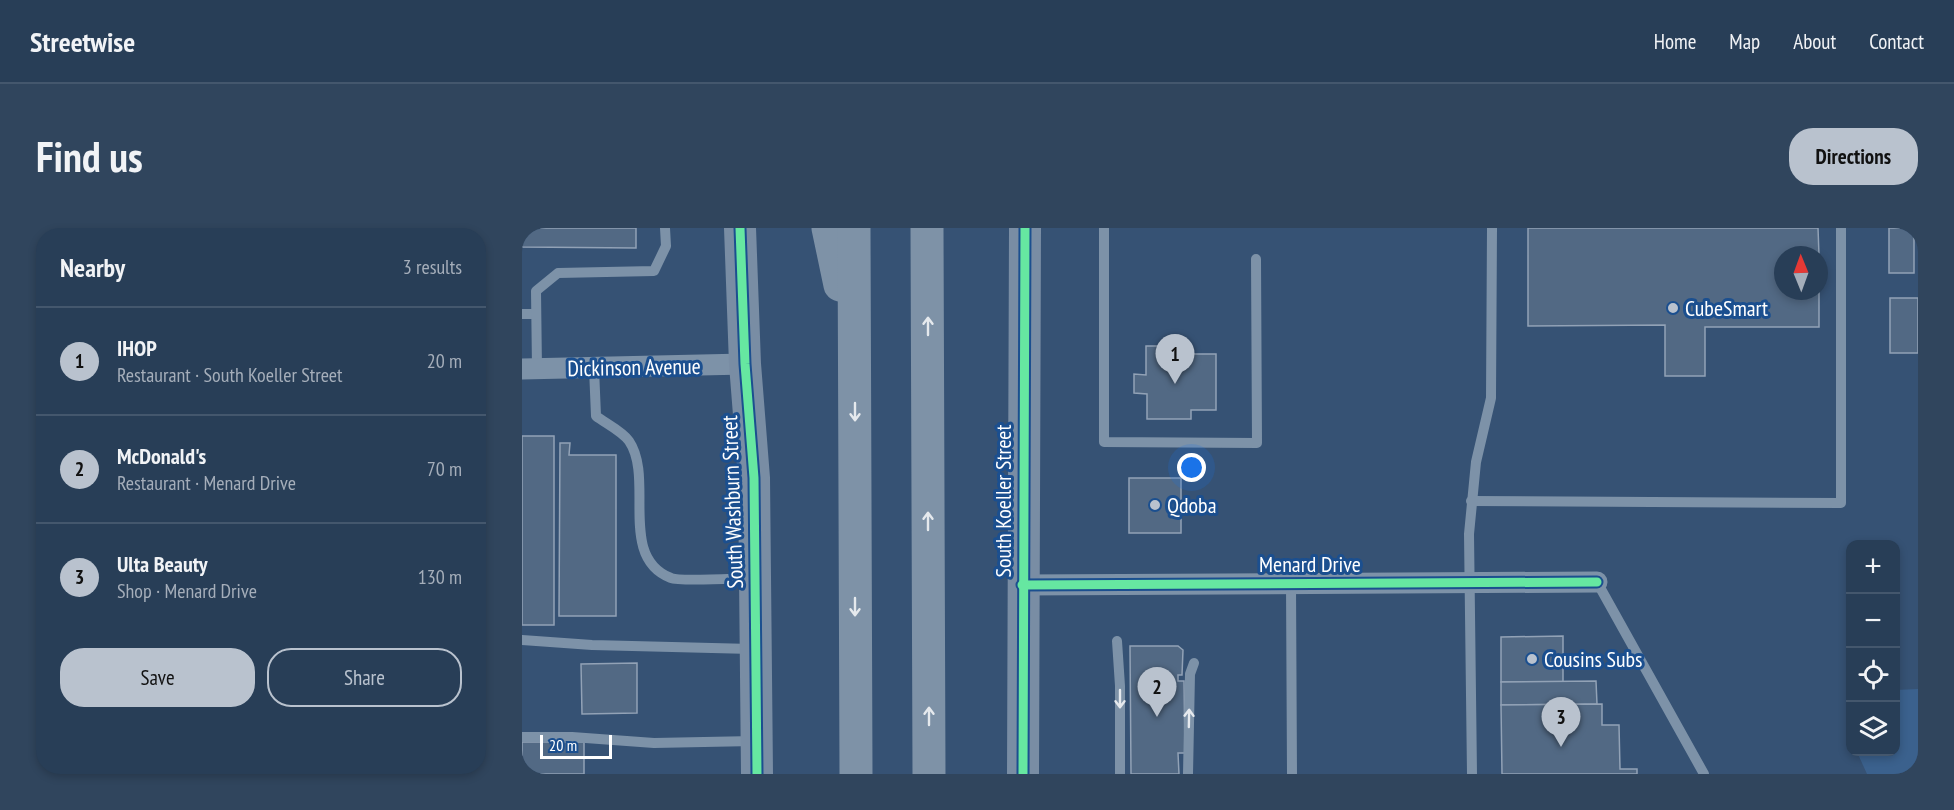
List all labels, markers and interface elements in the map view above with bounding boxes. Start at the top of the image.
text: Streetwise [30,23,135,60]
text: Home [1654,28,1696,55]
text: Map [1729,28,1760,55]
text: About [1793,28,1836,55]
text: Contact [1869,28,1924,55]
button: Directions [1789,128,1918,185]
text: Find us [36,129,143,184]
north arrow [1774,246,1828,300]
text: Nearby [60,251,125,284]
text: 3 results [403,254,462,280]
place label: CubeSmart [1685,294,1768,322]
marker: CubeSmart [1666,301,1680,315]
one-way arrow [922,316,934,336]
text: IHOP [117,334,157,362]
pin: 1 [1156,334,1194,384]
text: 1 [75,348,84,374]
text: 20 m [427,348,462,374]
street label: Dickinson Avenue [567,352,701,382]
text: Restaurant · South Koeller Street [117,362,343,388]
one-way arrow [849,401,861,421]
street label: South Washburn Street [715,415,749,589]
street label: South Koeller Street [989,424,1017,578]
text: McDonald's [117,442,206,470]
your location [1177,453,1206,482]
text: 2 [75,456,84,482]
text: 70 m [427,456,462,482]
text: Restaurant · Menard Drive [117,470,296,496]
place label: Qdoba [1167,491,1216,519]
marker: Qdoba [1148,498,1162,512]
one-way arrow [922,511,934,531]
map controls [1846,540,1900,756]
button: + [1846,540,1900,594]
text: Ulta Beauty [117,550,208,578]
street label: Menard Drive [1259,550,1361,578]
text: 3 [75,564,84,590]
text: 130 m [418,564,462,590]
text: Shop · Menard Drive [117,578,257,604]
button: − [1846,594,1900,648]
one-way arrow [849,596,861,616]
place label: Cousins Subs [1544,645,1642,673]
button: Save [60,648,255,707]
button: Share [267,648,462,707]
button: locate [1846,648,1900,702]
marker: Cousins Subs [1525,652,1539,666]
pin: 2 [1138,668,1176,717]
one-way arrow [1114,688,1126,708]
pin: 3 [1542,698,1580,747]
button: layers [1846,702,1900,756]
one-way arrow [923,706,935,726]
one-way arrow [1183,708,1195,728]
scale bar [540,732,612,760]
text: 20 m [549,735,577,755]

